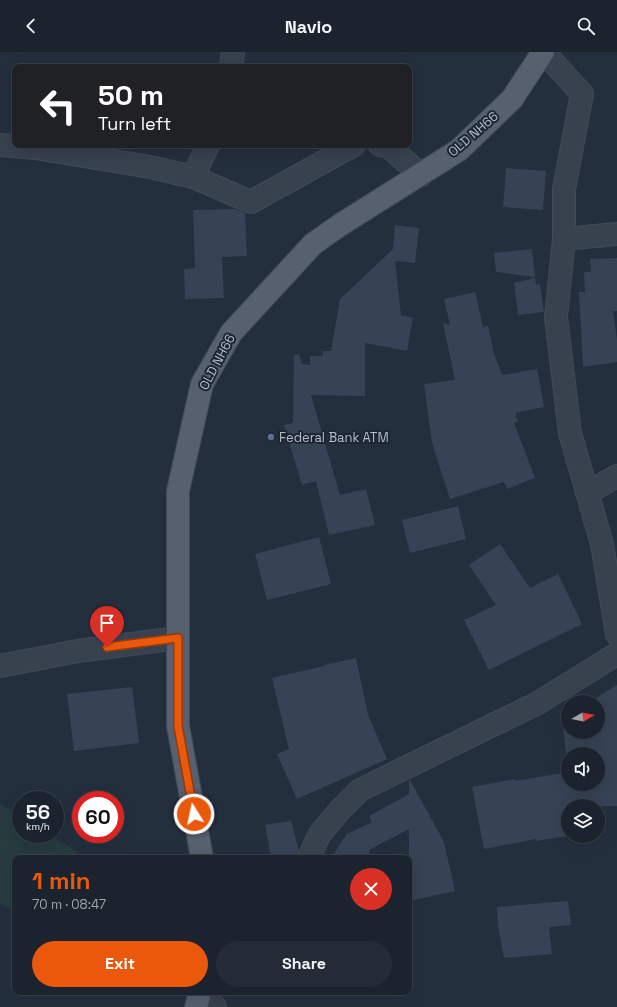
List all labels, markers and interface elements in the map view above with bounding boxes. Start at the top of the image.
icon: back [20,15,42,37]
text: Navio [285,15,332,38]
icon: search [575,15,597,37]
text: 50 m [98,77,164,113]
icon: left [32,80,84,132]
street label: OLD NH66 [444,108,502,160]
text: Turn left [98,112,171,135]
street label: OLD NH66 [195,331,239,393]
place label: Federal Bank ATM [279,429,389,446]
marker: Federal Bank ATM [266,432,276,442]
pin [90,606,124,647]
icon: arrive [96,612,118,634]
north arrow [561,695,605,739]
map controls [561,695,605,843]
button: sound [561,747,605,791]
speed limit sign: 60 [72,791,124,843]
position arrow [173,793,215,835]
text: 56 [26,799,50,825]
button: layers [561,799,605,843]
text: km/h [26,820,50,833]
text: 1 min [32,865,91,896]
button: close [350,868,392,910]
text: 70 m · 08:47 [32,896,106,913]
button: Exit [32,941,208,987]
button: Share [216,941,392,987]

